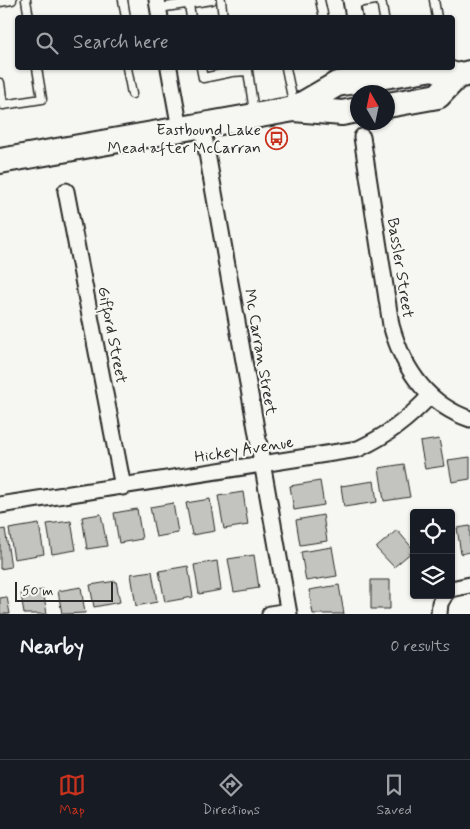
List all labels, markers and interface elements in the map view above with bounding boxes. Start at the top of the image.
search box [15,15,455,70]
icon: search [33,29,61,57]
text: Search here [73,30,169,55]
north arrow [350,85,395,130]
place label: Eastbound Lake Mead after McCarran [108,120,261,159]
bus stop icon: Eastbound Lake Mead after McCarran [265,127,289,151]
street label: Bassler Street [382,216,418,320]
street label: Gifford Street [90,285,132,386]
street label: Mc Carran Street [239,287,282,417]
street label: Hickey Avenue [193,432,296,468]
map controls [410,509,455,599]
button: locate [410,509,455,554]
button: layers [410,554,455,599]
scale bar [15,579,112,602]
text: 50 m [22,582,53,600]
text: Nearby [20,633,84,661]
text: 0 results [390,636,450,657]
tab: Map [58,771,86,819]
tab: Directions [203,771,260,819]
tab: Saved [376,771,412,819]

